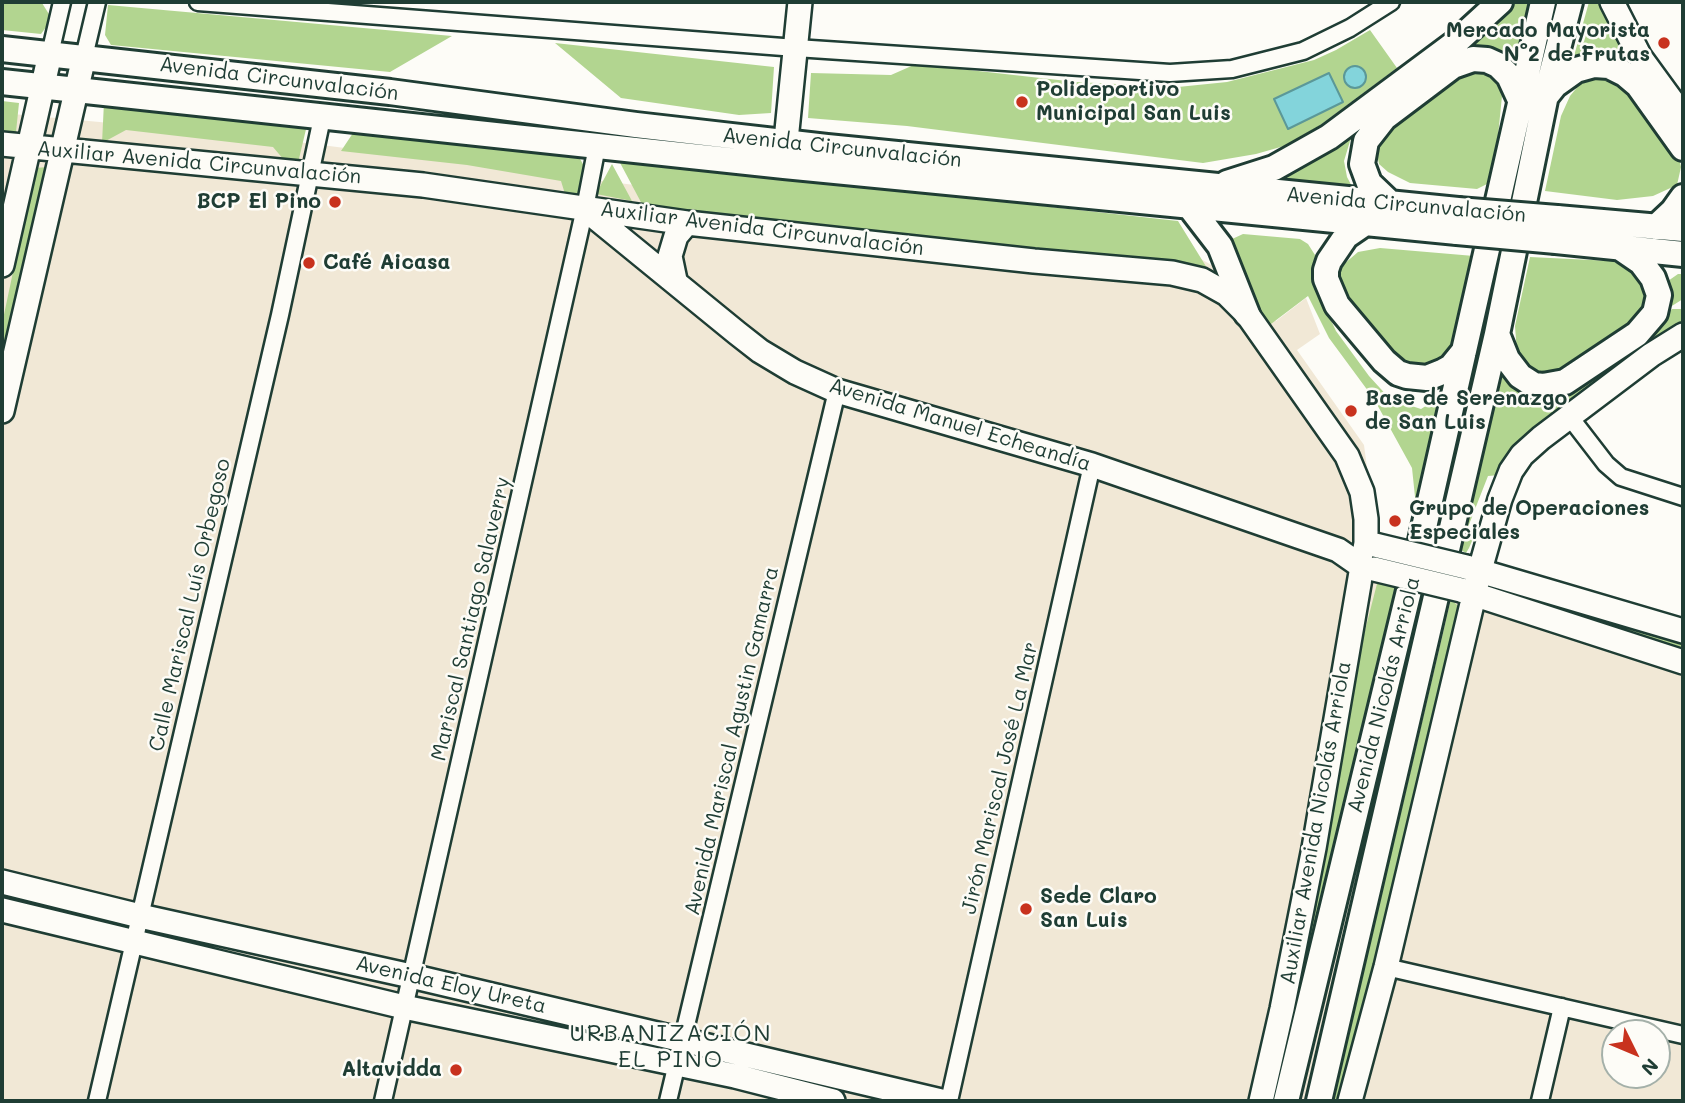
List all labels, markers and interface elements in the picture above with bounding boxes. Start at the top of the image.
place label: Mercado Mayorista N°2 de Frutas [1446,18,1650,68]
marker: Mercado Mayorista N°2 de Frutas [1656,35,1672,51]
street label: Avenida Circunvalación [158,52,400,106]
place label: Polideportivo Municipal San Luis [1036,77,1231,127]
marker: Polideportivo Municipal San Luis [1014,94,1030,110]
street label: Avenida Circunvalación [721,123,963,173]
street label: Auxiliar Avenida Circunvalación [36,136,362,190]
street label: Avenida Circunvalación [1285,182,1527,228]
place label: BCP El Pino [196,189,321,215]
marker: BCP El Pino [327,194,343,210]
street label: Auxiliar Avenida Circunvalación [599,197,925,261]
place label: Café Aicasa [323,250,450,276]
marker: Café Aicasa [301,255,317,271]
street label: Avenida Manuel Echeandía [826,373,1094,477]
place label: Base de Serenazgo de San Luis [1365,386,1567,436]
marker: Base de Serenazgo de San Luis [1343,403,1359,419]
street label: Calle Mariscal Luís Orbegoso [144,456,236,754]
street label: Mariscal Santiago Salaverry [426,475,516,763]
place label: Grupo de Operaciones Especiales [1409,496,1649,546]
marker: Grupo de Operaciones Especiales [1387,513,1403,529]
street label: Avenida Mariscal Agustin Gamarra [680,564,784,918]
street label: Avenida Nicolás Arriola [1342,574,1426,816]
street label: Jirón Mariscal José La Mar [956,639,1044,917]
street label: Auxiliar Avenida Nicolás Arriola [1275,659,1357,987]
place label: Sede Claro San Luis [1040,884,1157,934]
marker: Sede Claro San Luis [1018,901,1034,917]
street label: Avenida Eloy Ureta [353,951,549,1019]
north arrow [1601,1019,1671,1089]
district label: URBANIZACIÓN EL PINO [571,1020,771,1074]
text: N [1636,1053,1664,1081]
place label: Altavidda [342,1057,442,1083]
marker: Altavidda [448,1062,464,1078]

